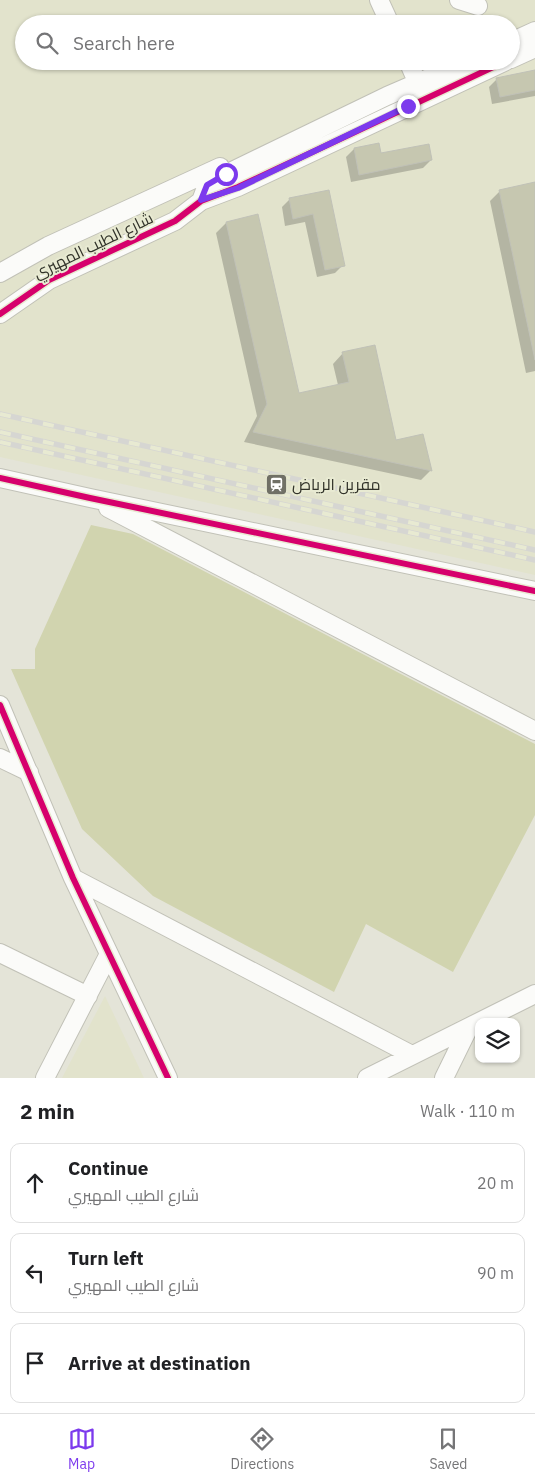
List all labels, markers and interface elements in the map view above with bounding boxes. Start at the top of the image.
search box [15,15,520,70]
icon: search [33,29,61,57]
text: Search here [73,31,175,55]
route end [397,95,420,118]
route start [215,163,238,186]
street label: شارع الطيب المهيري [30,207,158,286]
station icon: مقرين الرياض [264,472,288,496]
place label: مقرين الرياض [292,474,381,495]
map controls [475,1018,520,1063]
button: layers [475,1018,520,1063]
text: 2 min [20,1097,75,1125]
text: Walk · 110 m [420,1101,515,1121]
text: Continue [68,1156,148,1180]
icon: ahead [21,1169,49,1197]
text: 20 m [477,1173,514,1193]
text: شارع الطيب المهيري [68,1185,199,1205]
text: Turn left [68,1246,144,1270]
icon: left [21,1259,49,1287]
text: 90 m [477,1263,514,1283]
text: شارع الطيب المهيري [68,1275,199,1295]
icon: arrive [21,1349,49,1377]
text: Arrive at destination [68,1351,251,1375]
tab: Map [68,1425,96,1473]
tab: Directions [231,1425,294,1473]
tab: Saved [429,1425,467,1473]

